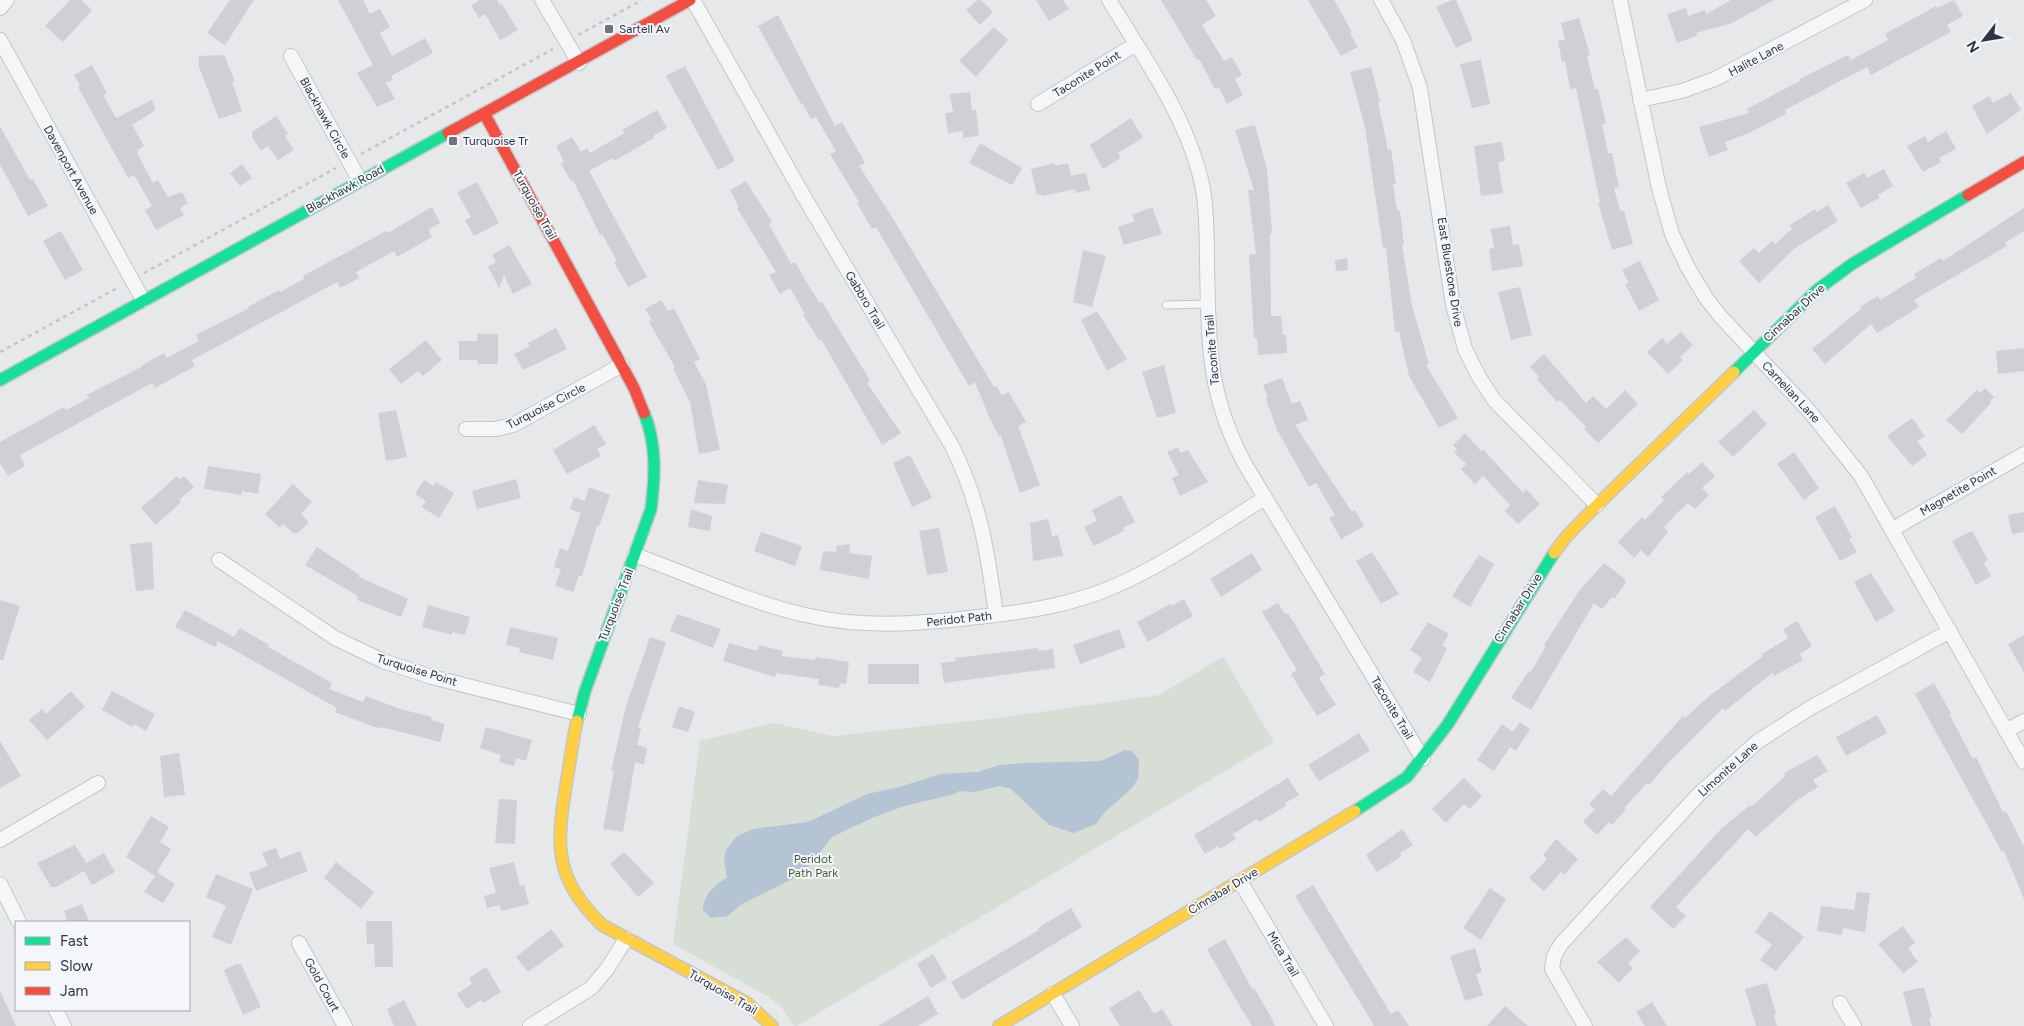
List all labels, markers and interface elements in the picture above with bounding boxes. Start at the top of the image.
north arrow [1959,15,2009,65]
place label: Sartell Av [619,22,671,36]
marker: Sartell Av [603,23,615,35]
text: N [1963,37,1983,55]
street label: Halite Lane [1726,38,1786,79]
street label: Taconite Point [1051,47,1124,100]
street label: Blackhawk Circle [297,75,353,161]
street label: Davenport Avenue [41,123,102,217]
place label: Turquoise Tr [463,134,528,148]
marker: Turquoise Tr [447,135,459,147]
street label: Blackhawk Road [304,162,386,216]
street label: Turquoise Trail [510,168,560,242]
street label: East Bluestone Drive [1434,216,1466,328]
street label: Gabbro Trail [842,269,888,331]
street label: Cinnabar Drive [1760,281,1828,345]
street label: Taconite Trail [1202,314,1222,386]
street label: Carnelian Lane [1759,358,1823,426]
street label: Turquoise Circle [504,380,588,432]
street label: Magnetite Point [1917,463,1999,518]
street label: Turquoise Trail [596,567,636,643]
street label: Cinnabar Drive [1491,570,1545,645]
street label: Peridot Path [925,609,993,629]
street label: Turquoise Point [375,651,459,689]
street label: Taconite Trail [1368,674,1416,742]
street label: Limonite Lane [1695,738,1761,799]
park label: Peridot Path Park [788,852,838,880]
street label: Cinnabar Drive [1186,864,1261,917]
legend [15,921,190,1011]
street label: Mica Trail [1264,929,1302,979]
text: Fast [60,932,89,950]
street label: Gold Court [301,956,343,1015]
text: Slow [60,957,93,975]
street label: Turquoise Trail [686,967,760,1017]
text: Jam [60,982,88,1000]

